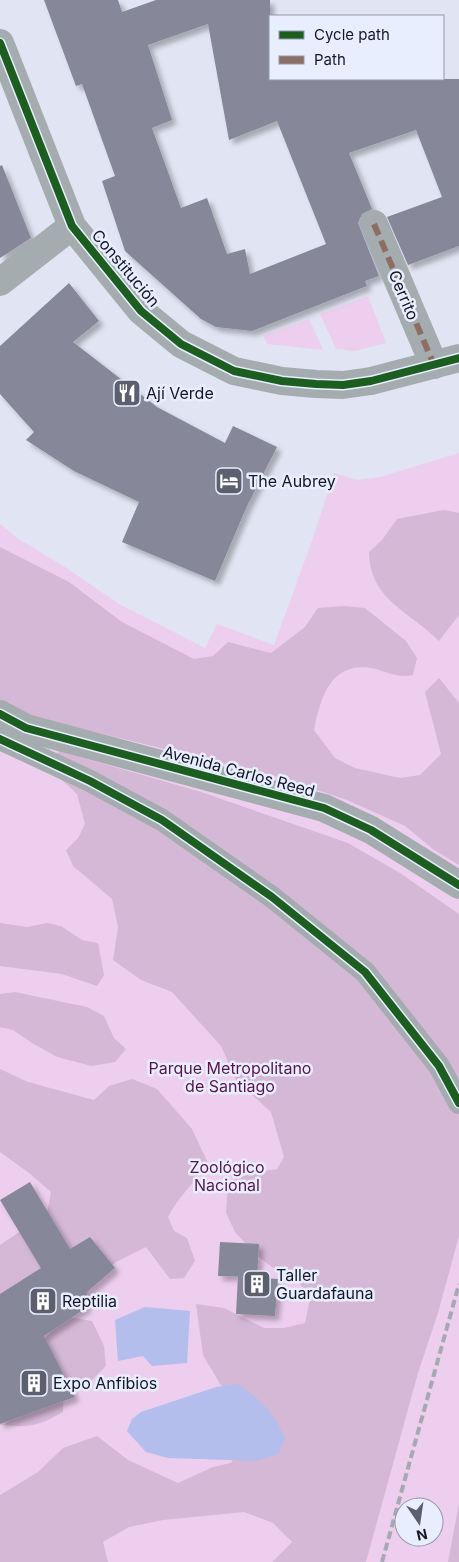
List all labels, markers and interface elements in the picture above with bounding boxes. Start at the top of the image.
legend [269,15,444,80]
text: Cycle path [314,25,390,44]
text: Path [314,50,346,69]
street label: Constitución [88,225,164,311]
street label: Cerrito [385,267,423,323]
restaurant icon: Ají Verde [112,378,142,408]
place label: Ají Verde [146,383,214,403]
hotel icon: The Aubrey [214,466,244,496]
place label: The Aubrey [248,471,336,491]
street label: Avenida Carlos Reed [161,741,317,801]
park label: Parque Metropolitano de Santiago [149,1058,311,1096]
park label: Zoológico Nacional [189,1157,265,1195]
place label: Taller Guardafauna [276,1265,373,1303]
building icon: Taller Guardafauna [242,1269,272,1299]
building icon: Reptilia [28,1286,58,1316]
place label: Reptilia [62,1291,117,1311]
building icon: Expo Anfibios [19,1368,49,1398]
place label: Expo Anfibios [53,1373,157,1393]
north arrow [394,1497,444,1547]
text: N [415,1526,429,1545]

